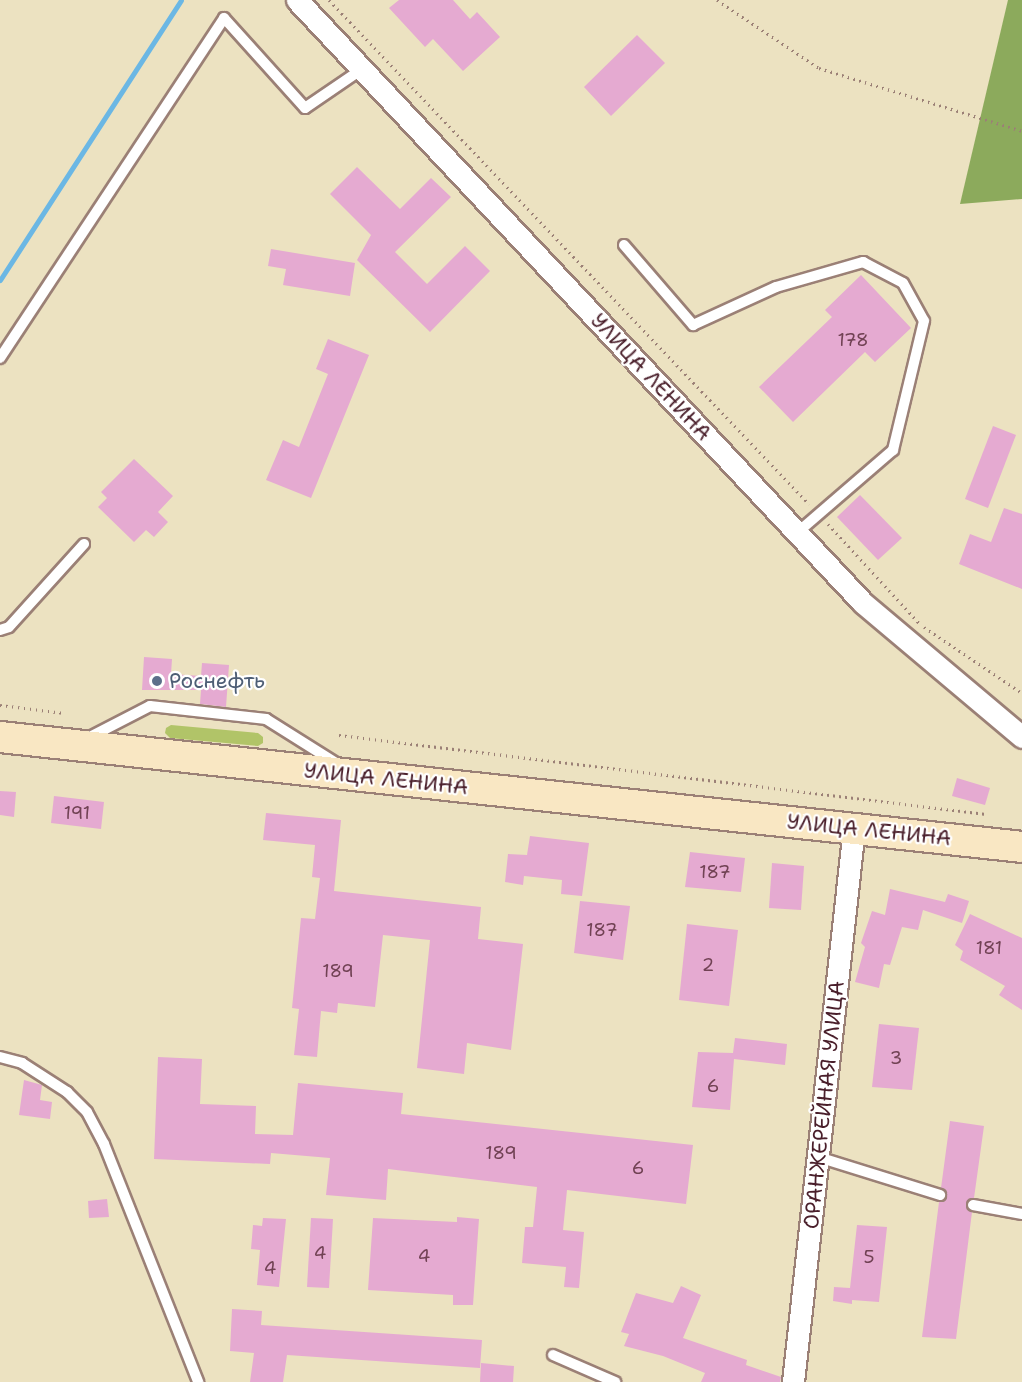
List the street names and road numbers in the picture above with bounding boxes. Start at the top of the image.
street label: УЛИЦА ЛЕНИНА [586,308,716,446]
street label: УЛИЦА ЛЕНИНА [303,758,469,800]
street label: УЛИЦА ЛЕНИНА [786,809,952,851]
street label: ОРАНЖЕРЕЙНАЯ УЛИЦА [798,980,850,1230]

